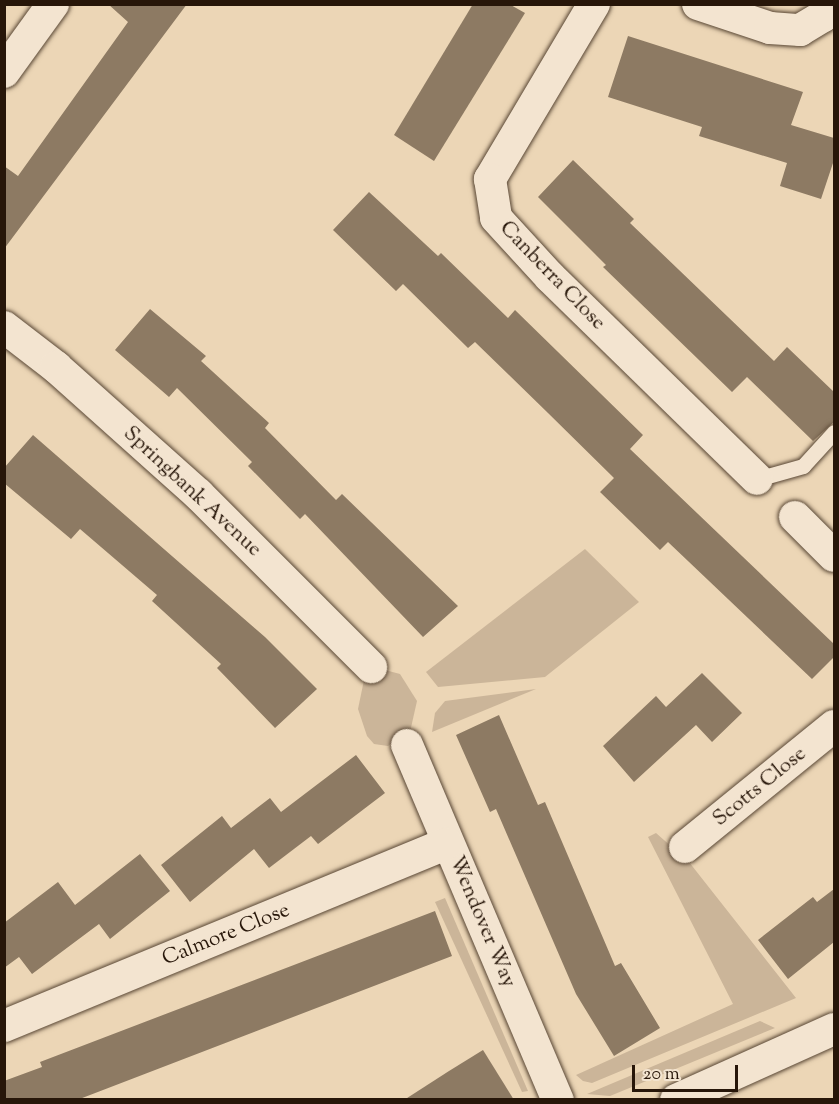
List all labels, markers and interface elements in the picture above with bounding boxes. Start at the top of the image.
street label: Canberra Close [494,216,610,336]
street label: Springbank Avenue [118,421,266,563]
street label: Scotts Close [708,742,812,832]
street label: Wendover Way [443,853,521,991]
street label: Calmore Close [159,898,293,972]
scale bar [635,1053,742,1091]
text: 20 m [643,1062,680,1088]

